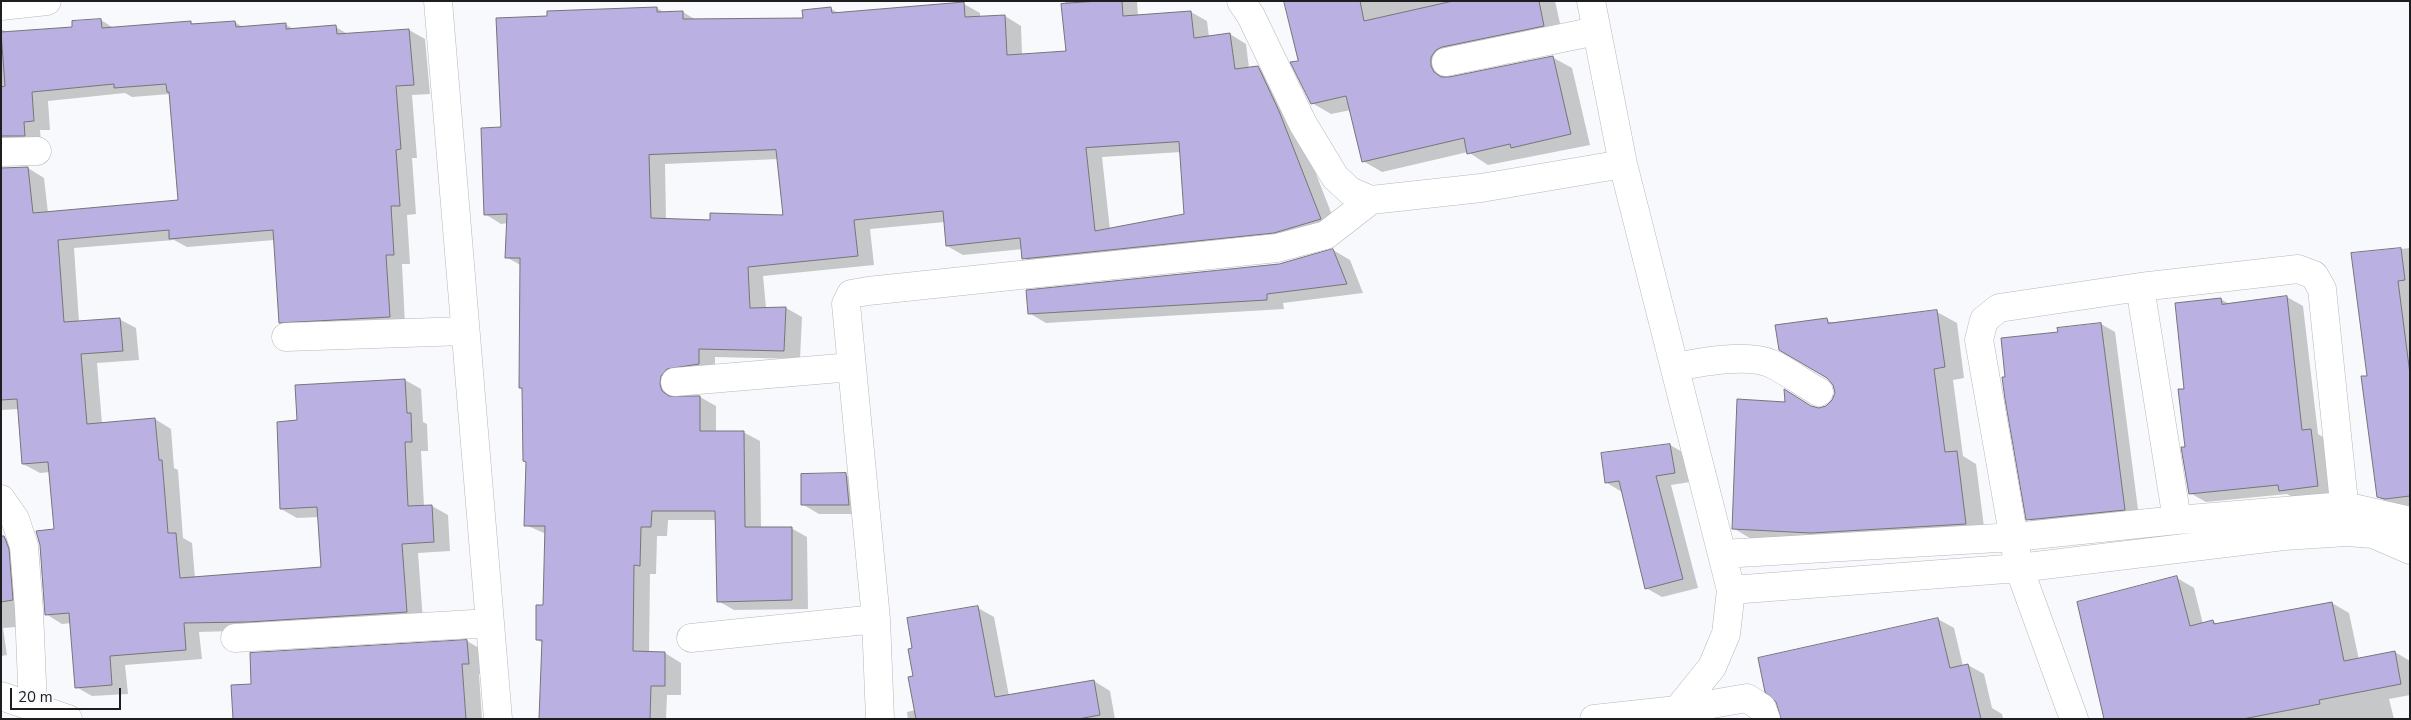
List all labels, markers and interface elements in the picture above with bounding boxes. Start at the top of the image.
scale bar [12,678,124,710]
text: 20 m [18,687,53,707]

